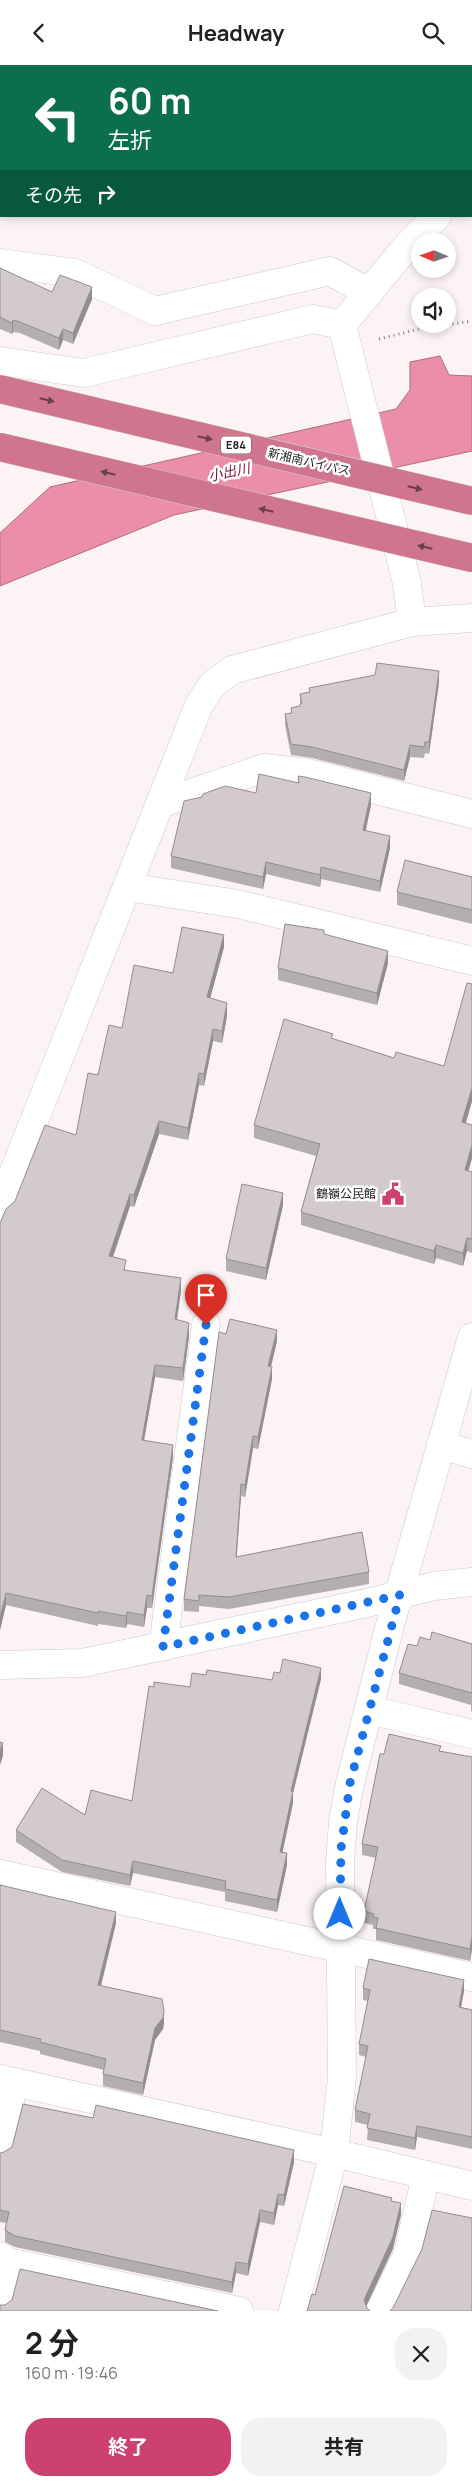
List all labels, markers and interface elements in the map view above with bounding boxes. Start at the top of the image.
text: Headway [188,18,284,48]
icon: back [25,19,53,47]
icon: search [419,19,447,47]
text: 60 m [108,77,191,125]
icon: left [25,85,90,150]
text: 左折 [108,125,152,155]
icon: right [92,180,120,208]
text: その先 [25,182,82,208]
north arrow [411,233,456,277]
map controls [411,233,456,333]
button: sound [411,288,456,333]
one-way arrow [40,396,55,404]
one-way arrow [198,434,213,442]
road number: E84 [221,437,251,453]
street label: 新湘南バイパス [266,444,352,479]
water label: 小出川 [206,457,253,485]
one-way arrow [101,469,116,477]
one-way arrow [407,484,422,492]
one-way arrow [259,506,274,514]
one-way arrow [417,543,432,551]
public building icon: 鶴嶺公民館 [380,1181,406,1207]
place label: 鶴嶺公民館 [316,1185,376,1202]
pin [185,1274,227,1325]
icon: arrive [192,1281,220,1309]
position arrow [313,1887,365,1939]
text: 2 分 [25,2322,79,2363]
button: close [395,2328,447,2380]
text: 160 m · 19:46 [25,2362,118,2384]
button: 終了 [25,2418,231,2476]
button: 共有 [241,2418,447,2476]

